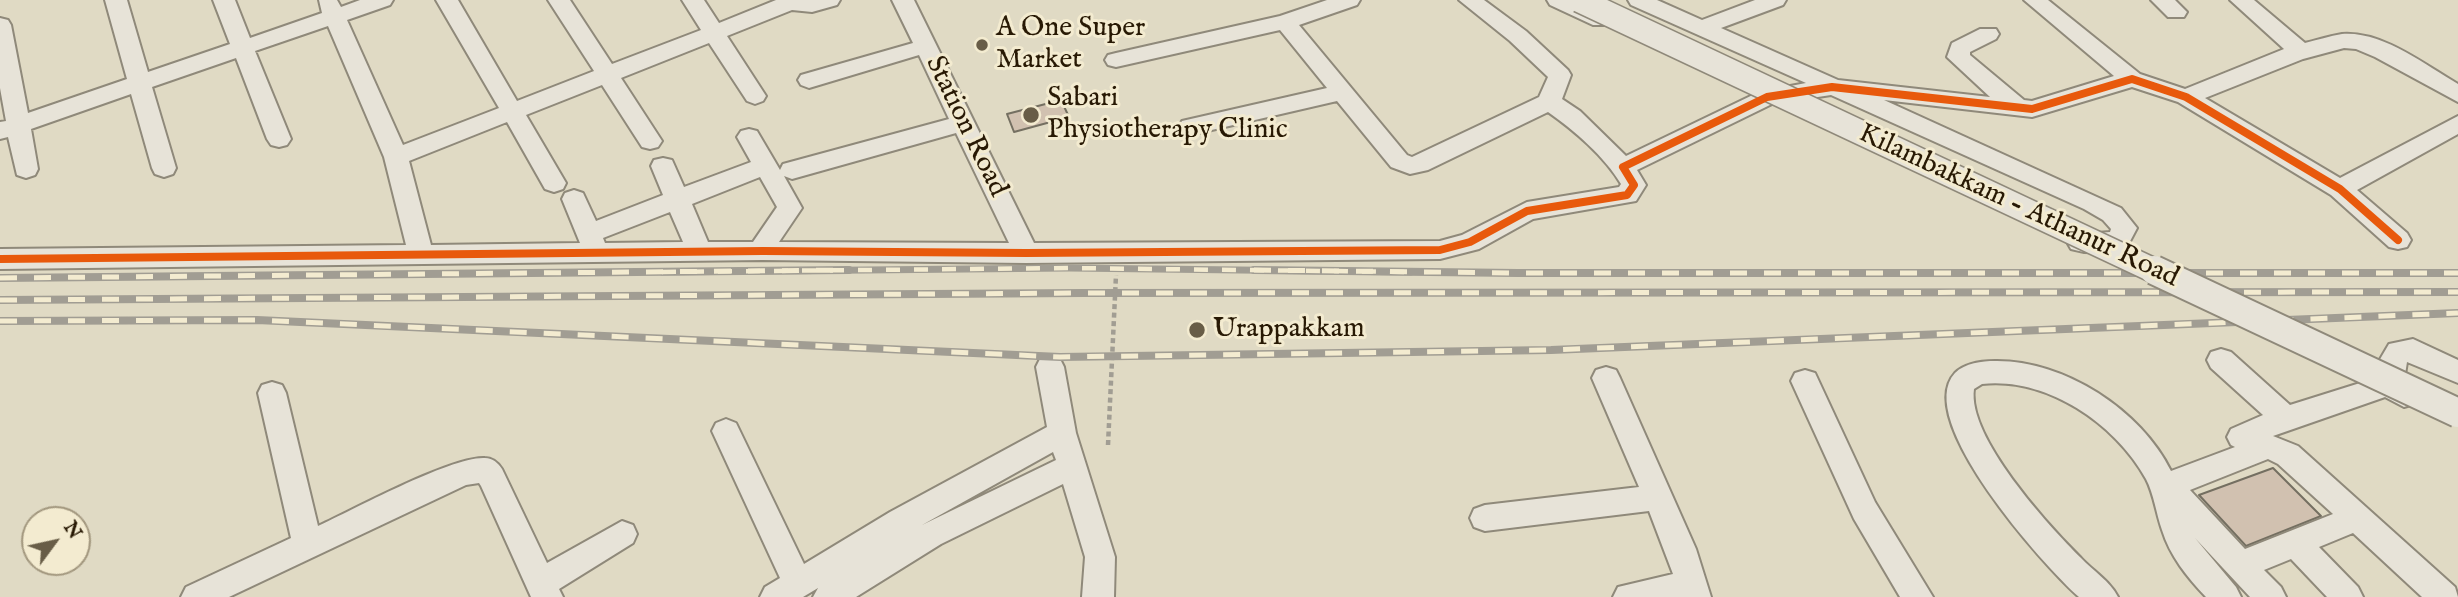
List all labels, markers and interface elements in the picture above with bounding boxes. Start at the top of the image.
place label: A One Super Market [996,12,1145,78]
marker: A One Super Market [974,37,990,53]
street label: Station Road [917,51,1013,203]
place label: Sabari Physiotherapy Clinic [1047,82,1288,148]
marker: Sabari Physiotherapy Clinic [1021,105,1041,125]
street label: Kilambakkam - Athanur Road [1853,118,2183,296]
place label: Urappakkam [1213,313,1365,347]
marker: Urappakkam [1187,320,1207,340]
north arrow [21,506,91,576]
text: N [57,517,86,544]

